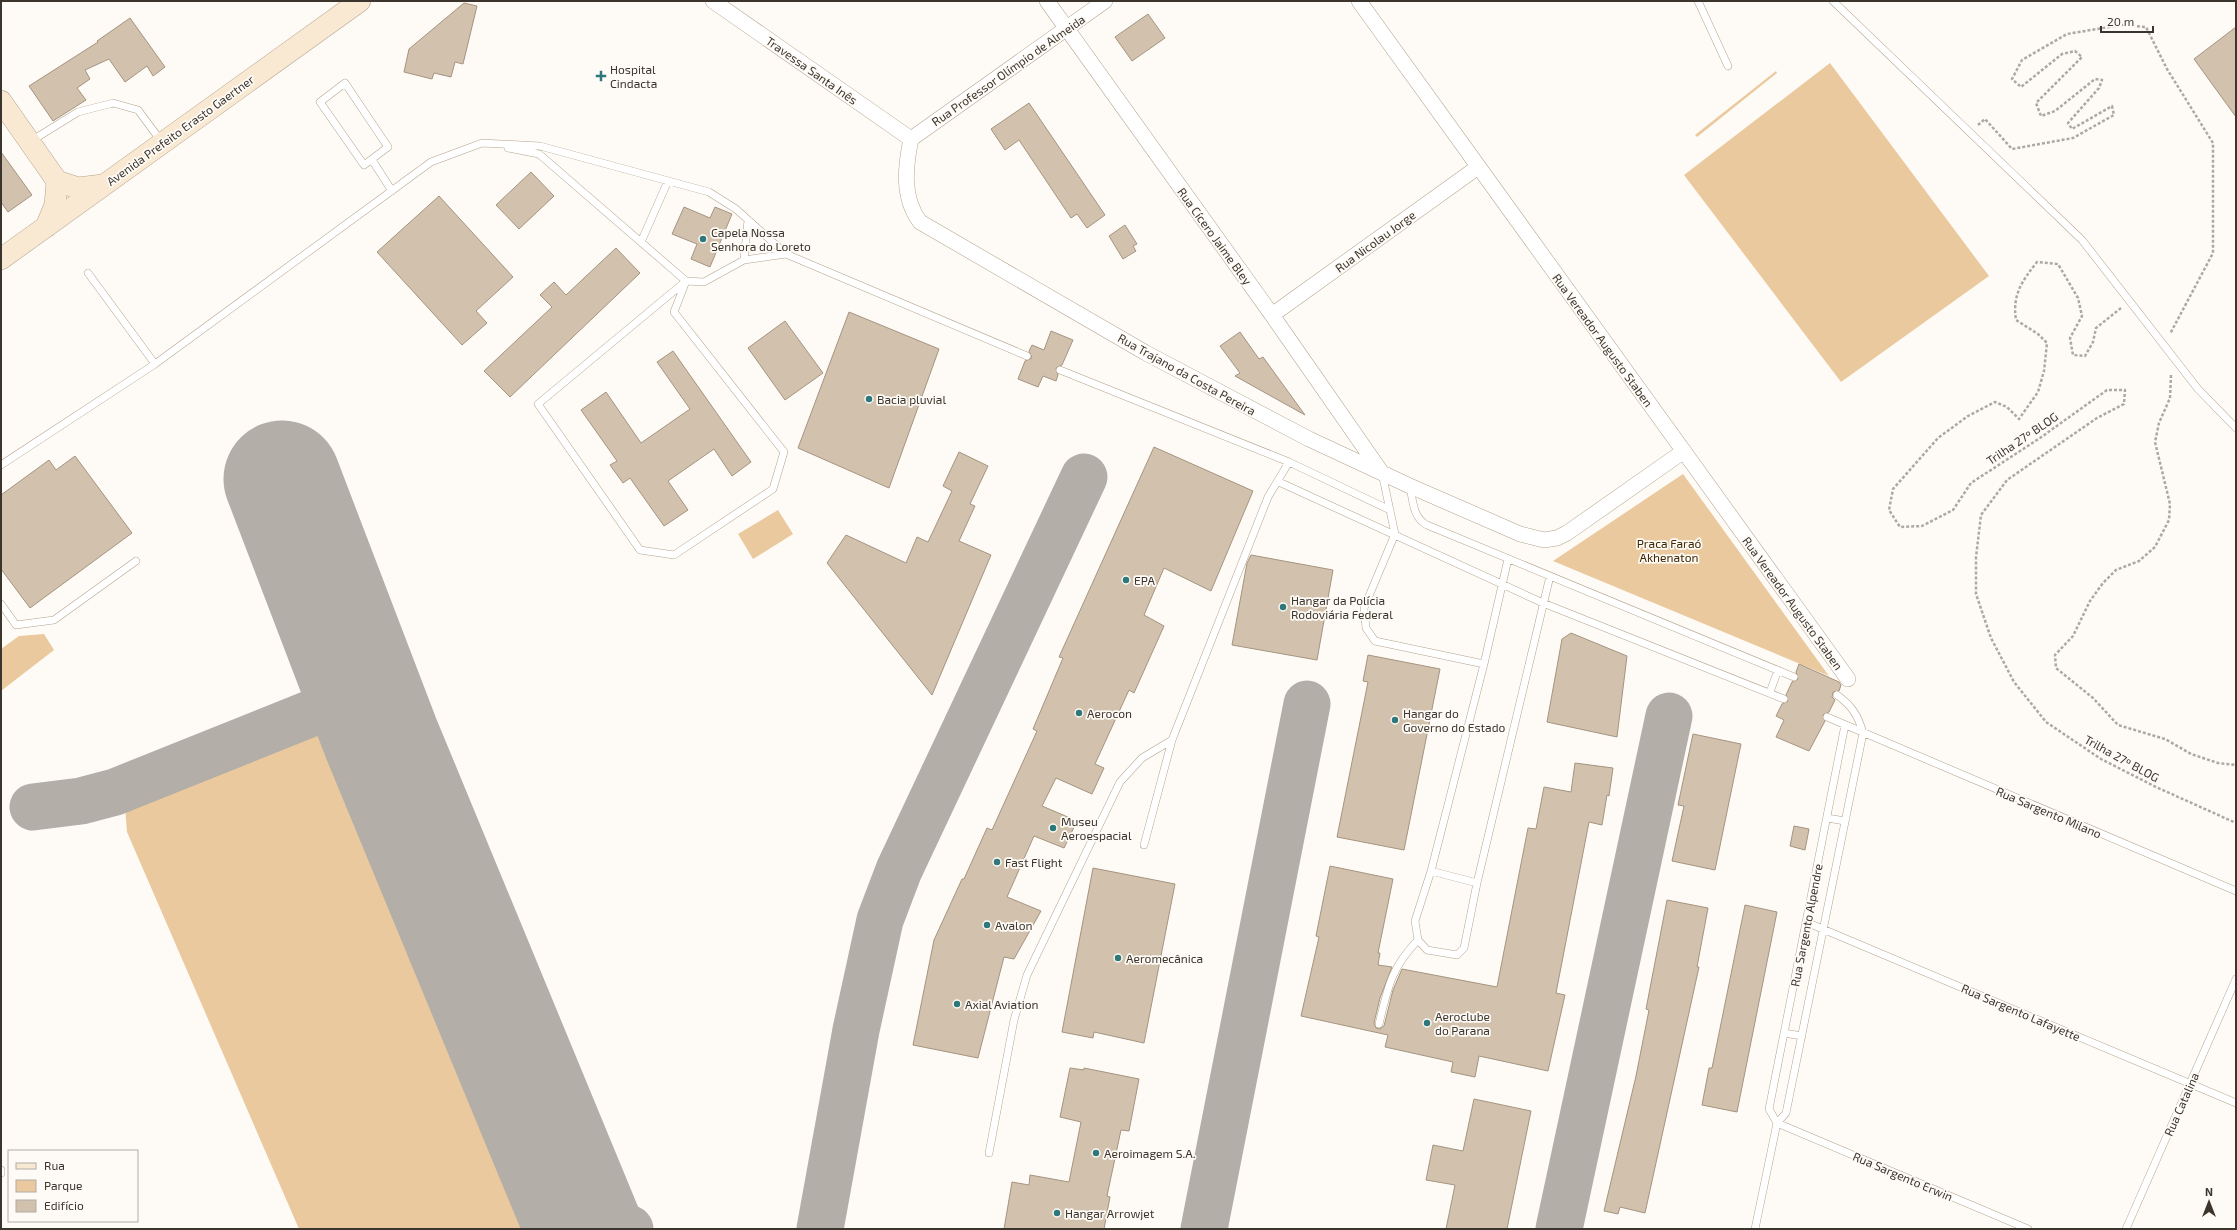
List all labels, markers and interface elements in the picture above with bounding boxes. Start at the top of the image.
scale bar [2101,8,2153,34]
street label: Rua Professor Olímpio de Almeida [929,12,1087,128]
text: 20 m [2107,14,2134,28]
street label: Travessa Santa Inês [764,33,860,107]
place label: Hospital Cindacta [610,62,657,90]
marker: Hospital Cindacta [595,70,607,82]
street label: Avenida Prefeito Erasto Gaertner [104,72,257,188]
street label: Rua Cícero Jaime Bley [1175,185,1255,288]
street label: Rua Nicolau Jorge [1332,207,1418,275]
place label: Capela Nossa Senhora do Loreto [711,225,811,253]
marker: Capela Nossa Senhora do Loreto [698,234,708,244]
street label: Rua Vereador Augusto Staben [1550,271,1656,409]
street label: Rua Trajano da Costa Pereira [1115,330,1258,419]
place label: Bacia pluvial [877,392,946,406]
marker: Bacia pluvial [864,394,874,404]
street label: Trilha 27º BLOG [1984,409,2060,467]
street label: Rua Vereador Augusto Staben [1740,534,1846,672]
park label: Praca Faraó Akhenaton [1637,536,1701,564]
place label: EPA [1134,573,1155,587]
marker: EPA [1121,575,1131,585]
place label: Hangar da Polícia Rodoviária Federal [1291,593,1393,621]
marker: Hangar da Polícia Rodoviária Federal [1278,602,1288,612]
place label: Aerocon [1087,706,1132,720]
place label: Hangar do Governo do Estado [1403,706,1506,734]
marker: Aerocon [1074,708,1084,718]
marker: Hangar do Governo do Estado [1390,715,1400,725]
street label: Trilha 27º BLOG [2082,732,2162,784]
street label: Rua Sargento Milano [1994,783,2104,841]
place label: Museu Aeroespacial [1061,814,1132,842]
marker: Museu Aeroespacial [1048,823,1058,833]
place label: Fast Flight [1005,855,1063,869]
marker: Fast Flight [992,857,1002,867]
street label: Rua Sargento Alpendre [1787,862,1825,988]
place label: Avalon [995,918,1032,932]
marker: Avalon [982,920,992,930]
place label: Aeromecânica [1126,951,1203,965]
marker: Aeromecânica [1113,953,1123,963]
street label: Rua Sargento Lafayette [1959,981,2083,1043]
place label: Axial Aviation [965,997,1039,1011]
marker: Axial Aviation [952,999,962,1009]
place label: Aeroclube do Parana [1435,1009,1490,1037]
marker: Aeroclube do Parana [1422,1018,1432,1028]
street label: Rua Catalina [2161,1070,2201,1138]
place label: Aeroimagem S.A. [1104,1146,1195,1160]
marker: Aeroimagem S.A. [1091,1148,1101,1158]
street label: Rua Sargento Erwin [1851,1149,1955,1203]
legend [8,1150,138,1222]
text: Rua [44,1158,65,1172]
text: Parque [44,1178,82,1192]
north arrow [2189,1182,2229,1222]
text: N [2205,1185,2213,1198]
text: Edifício [44,1198,84,1212]
place label: Hangar Arrowjet [1065,1206,1155,1221]
marker: Hangar Arrowjet [1052,1208,1062,1218]

